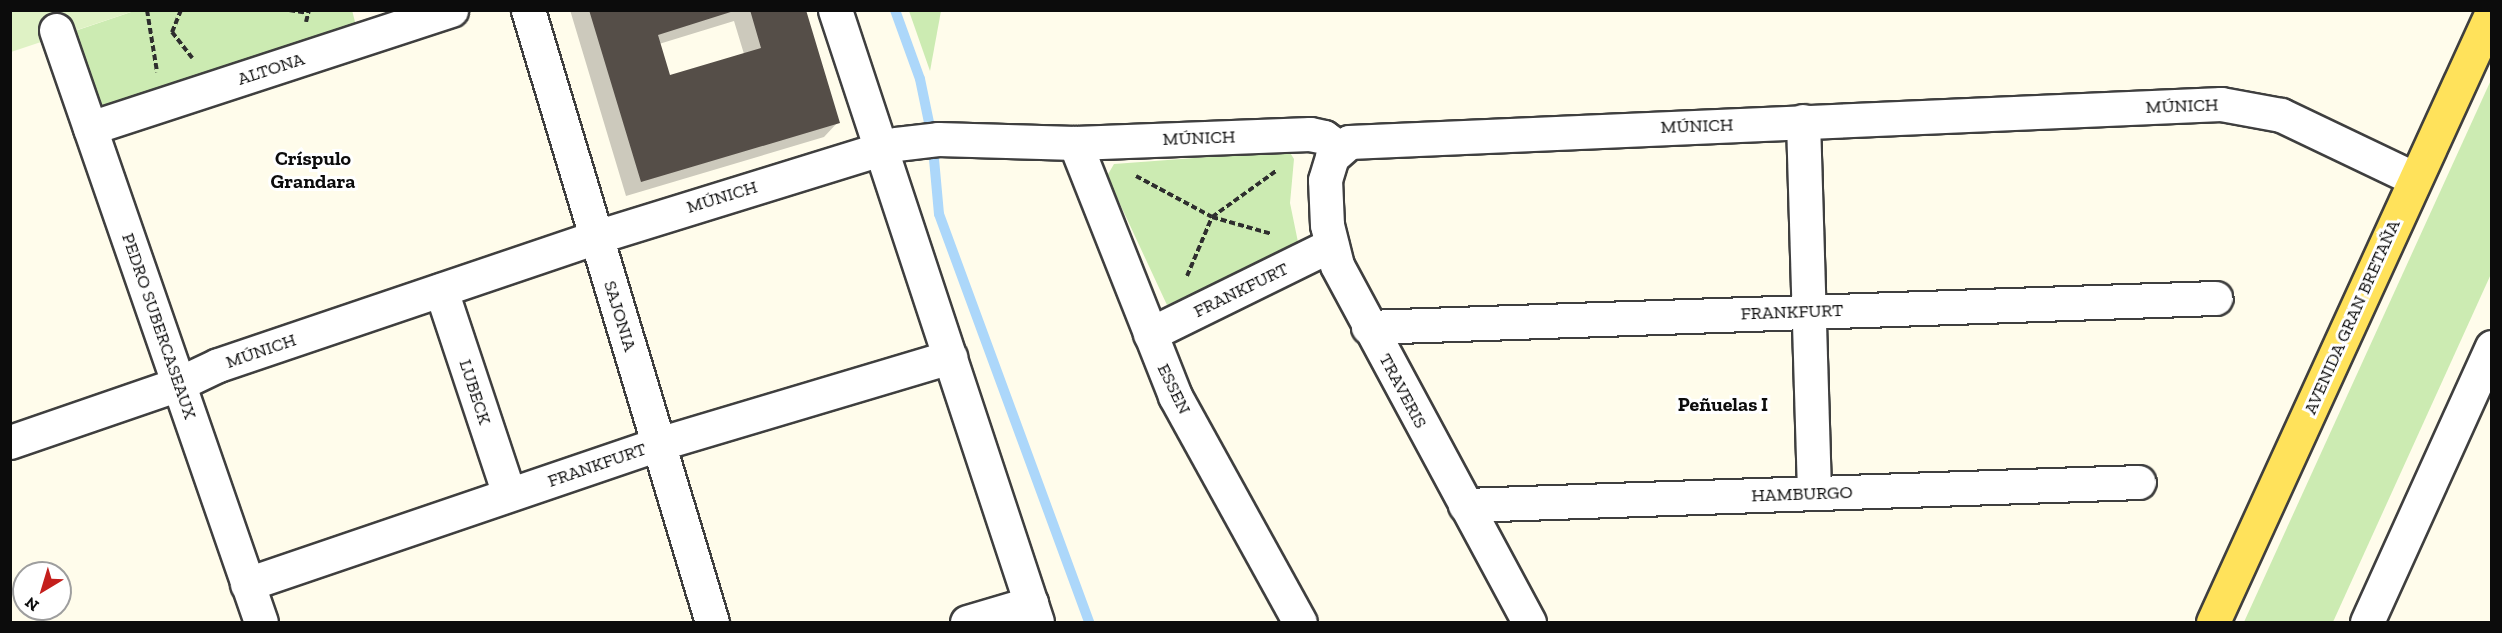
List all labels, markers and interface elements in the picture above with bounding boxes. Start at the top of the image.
street label: ALTONA [235,48,307,90]
street label: MÚNICH [2145,94,2219,118]
street label: MÚNICH [1660,114,1734,138]
street label: MÚNICH [1162,126,1236,150]
district label: Críspulo Grandara [271,147,355,194]
street label: MÚNICH [684,176,760,218]
street label: AVENIDA GRAN BRETAÑA [2299,216,2405,418]
street label: PEDRO SUBERCASEAUX [117,230,201,422]
street label: FRANKFURT [1190,258,1292,322]
street label: SAJONIA [599,278,641,354]
street label: FRANKFURT [1740,299,1844,325]
street label: MÚNICH [223,329,299,373]
street label: TRAVERIS [1374,350,1432,432]
street label: LUBECK [454,357,496,427]
street label: ESSEN [1153,360,1195,418]
district label: Peñuelas I [1678,392,1768,416]
street label: FRANKFURT [545,438,649,492]
street label: HAMBURGO [1751,481,1853,507]
north arrow [12,561,72,621]
text: N [21,593,42,615]

